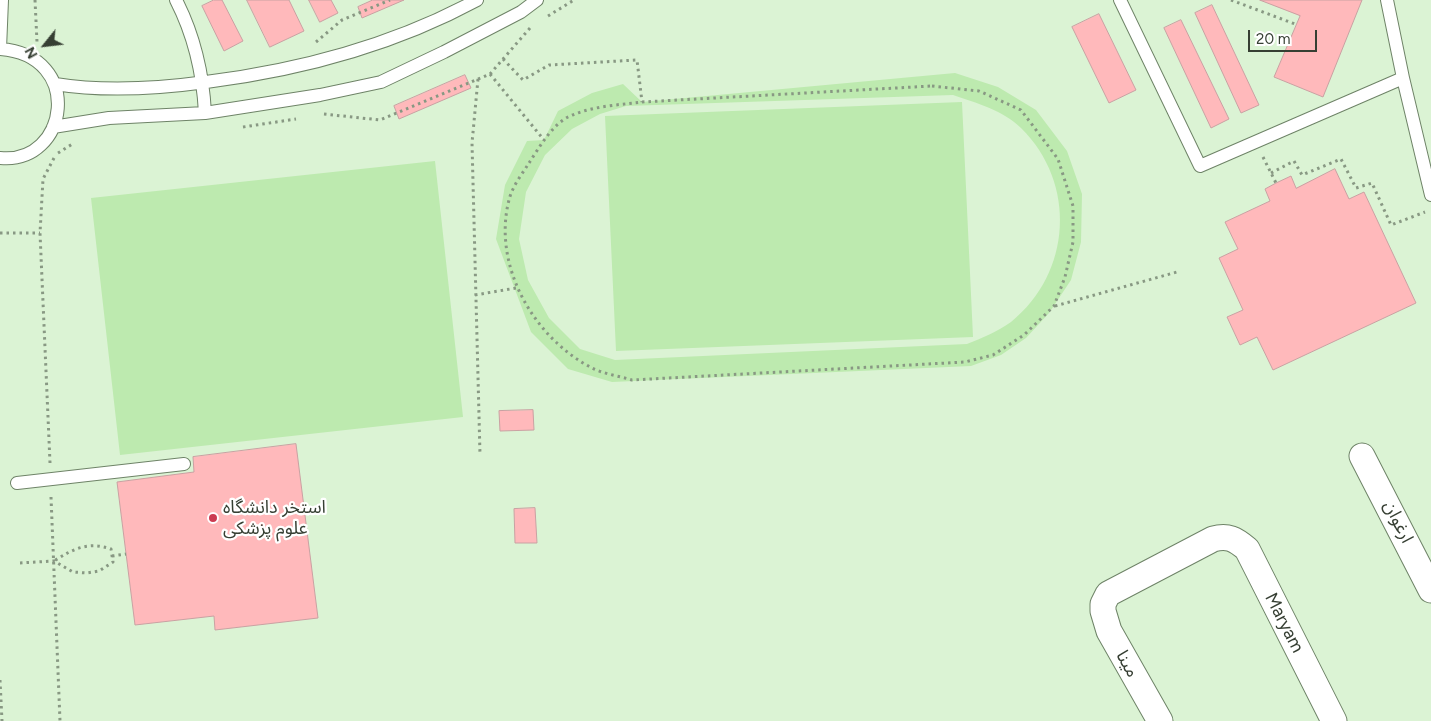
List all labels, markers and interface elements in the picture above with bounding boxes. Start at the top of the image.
north arrow [20,20,70,70]
scale bar [1251,20,1320,52]
text: 20 m [1256,30,1290,48]
text: N [21,44,42,61]
place label: استخر دانشگاه علوم پزشکی [223,497,326,540]
street label: ارغوان [1379,497,1417,547]
marker: استخر دانشگاه علوم پزشکی [207,512,219,524]
street label: Maryam [1260,589,1308,657]
street label: مینا [1111,647,1143,681]

